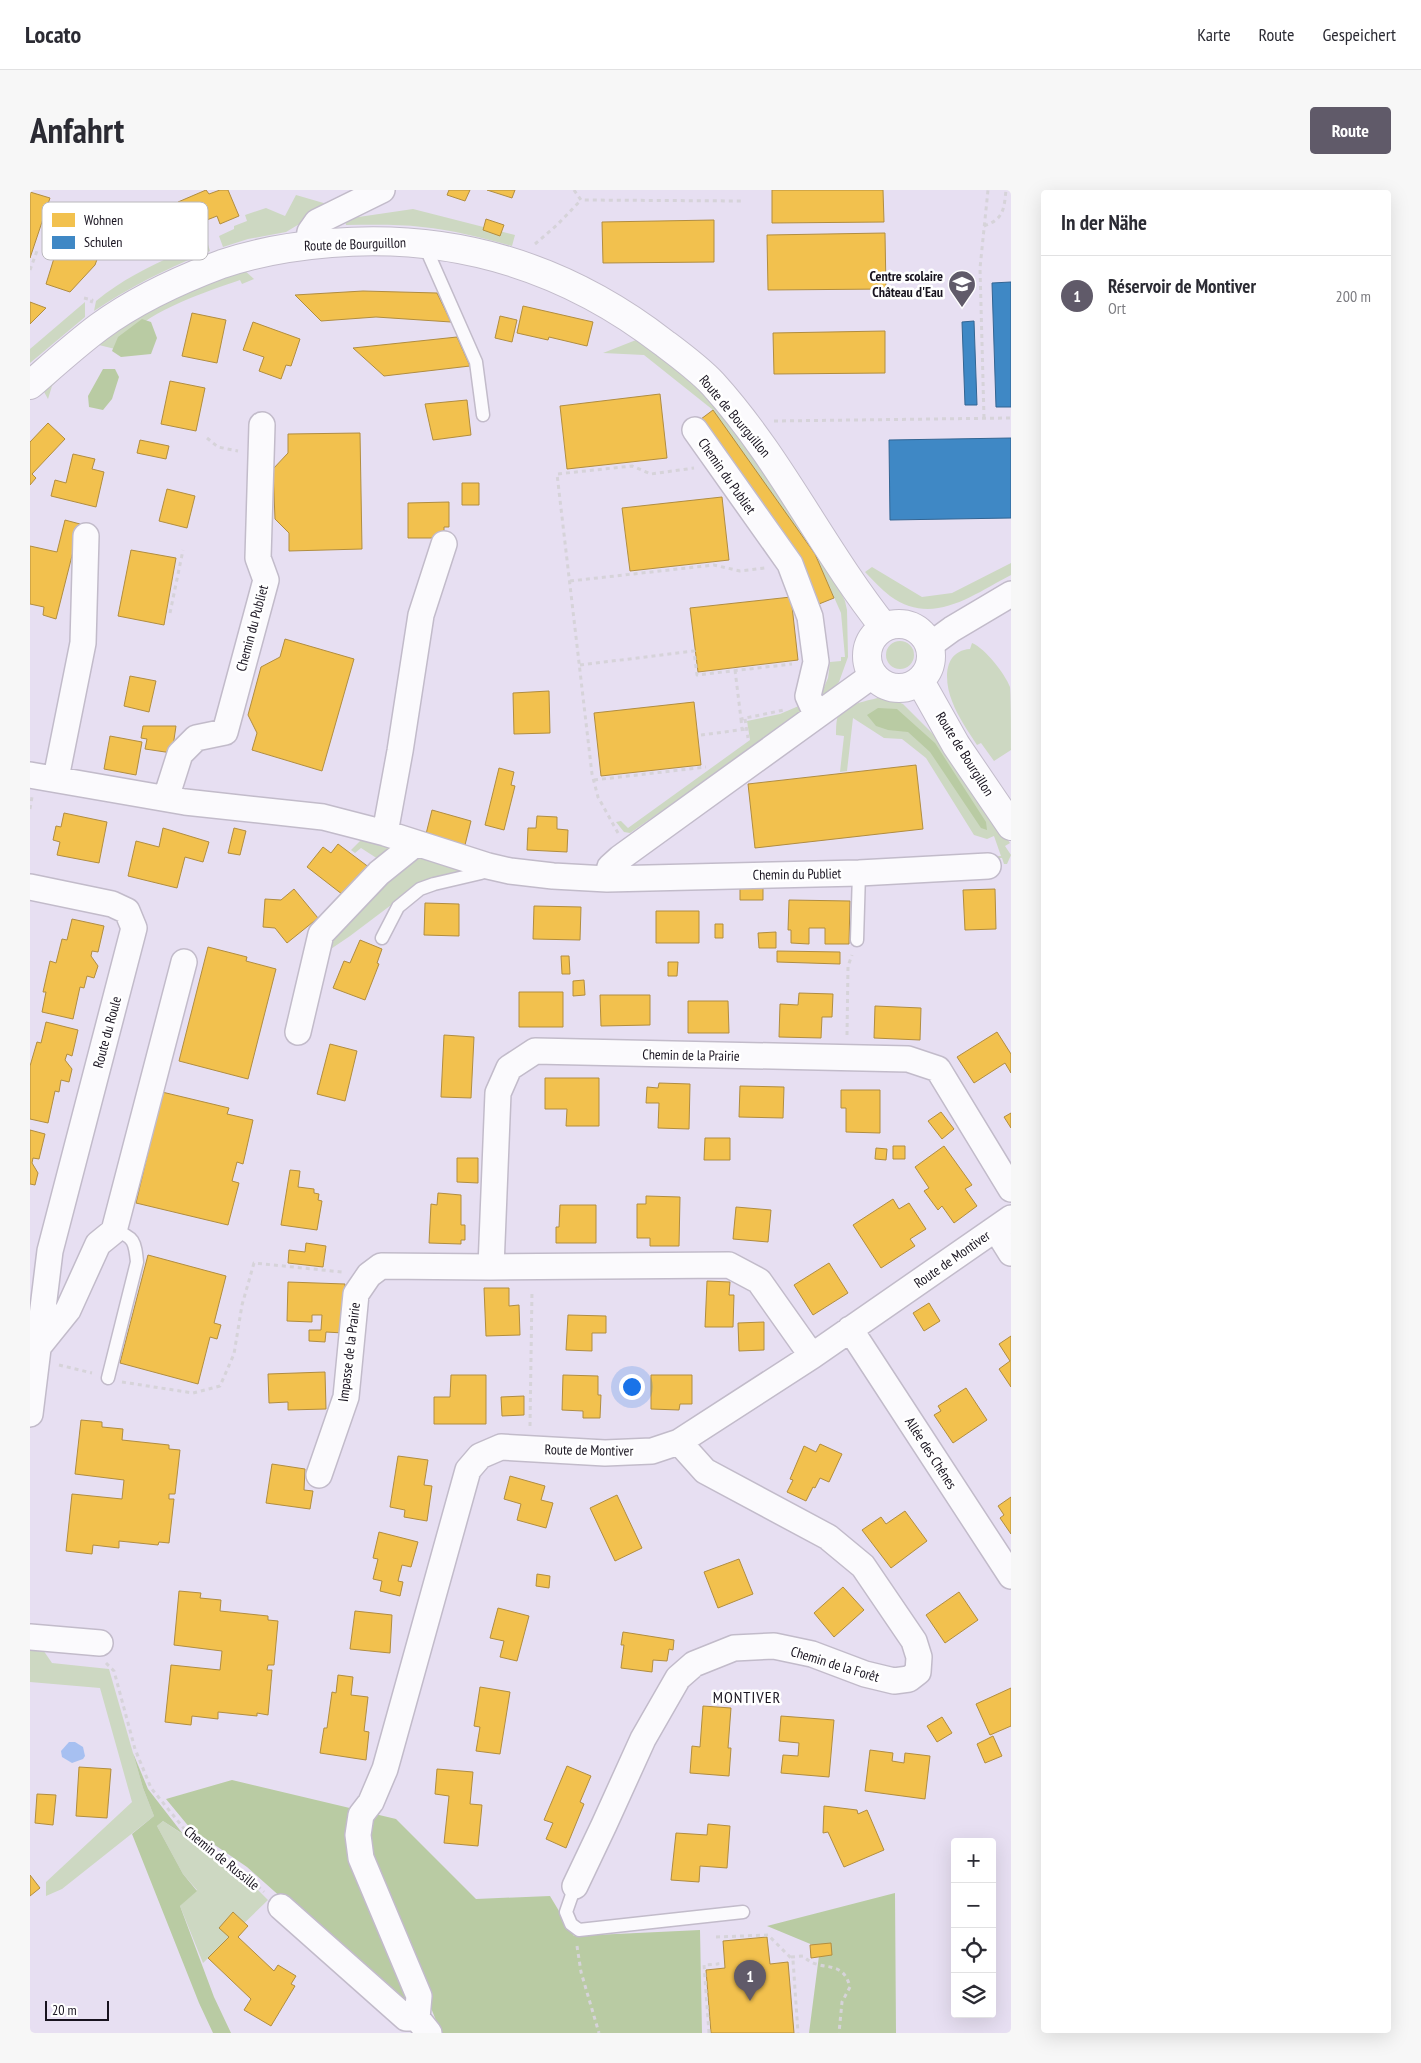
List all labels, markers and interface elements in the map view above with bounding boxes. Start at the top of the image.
text: Locato [25,19,81,50]
text: Karte [1197,23,1231,46]
text: Route [1259,23,1294,46]
text: Gespeichert [1322,23,1396,46]
text: Anfahrt [30,107,124,153]
button: Route [1310,107,1391,154]
legend [42,202,208,260]
text: In der Nähe [1061,209,1147,236]
text: Wohnen [84,211,123,229]
text: Schulen [84,233,122,251]
street label: Route de Bourguillon [304,233,406,255]
place label: Centre scolaire Château d'Eau [869,267,943,301]
school or university icon: Centre scolaire Château d'Eau [947,269,977,308]
text: Réservoir de Montiver [1108,274,1256,298]
text: 1 [1073,286,1081,306]
text: 200 m [1336,286,1371,306]
text: Ort [1108,298,1126,318]
street label: Route de Bourguillon [695,371,775,461]
street label: Chemin du Publiet [694,434,760,518]
street label: Chemin du Publiet [232,583,272,673]
street label: Route de Bourgillon [932,709,998,799]
street label: Chemin du Publiet [752,864,842,884]
street label: Route du Roule [89,994,125,1070]
street label: Chemin de la Prairie [642,1045,740,1065]
street label: Route de Montiver [911,1226,994,1292]
street label: Impasse de la Prairie [334,1301,364,1403]
your location [619,1374,645,1400]
street label: Allée des Chênes [901,1414,961,1493]
street label: Route de Montiver [545,1440,634,1460]
street label: Chemin de la Forêt [789,1642,882,1686]
district label: MONTIVER [713,1687,781,1707]
street label: Chemin de Russille [181,1822,264,1894]
map controls [951,1838,996,2018]
button: + [951,1838,996,1883]
button: − [951,1883,996,1928]
button: locate [951,1928,996,1973]
pin: 1 [734,1960,766,2001]
button: layers [951,1973,996,2018]
scale bar [45,1998,109,2021]
text: 20 m [52,2001,77,2019]

